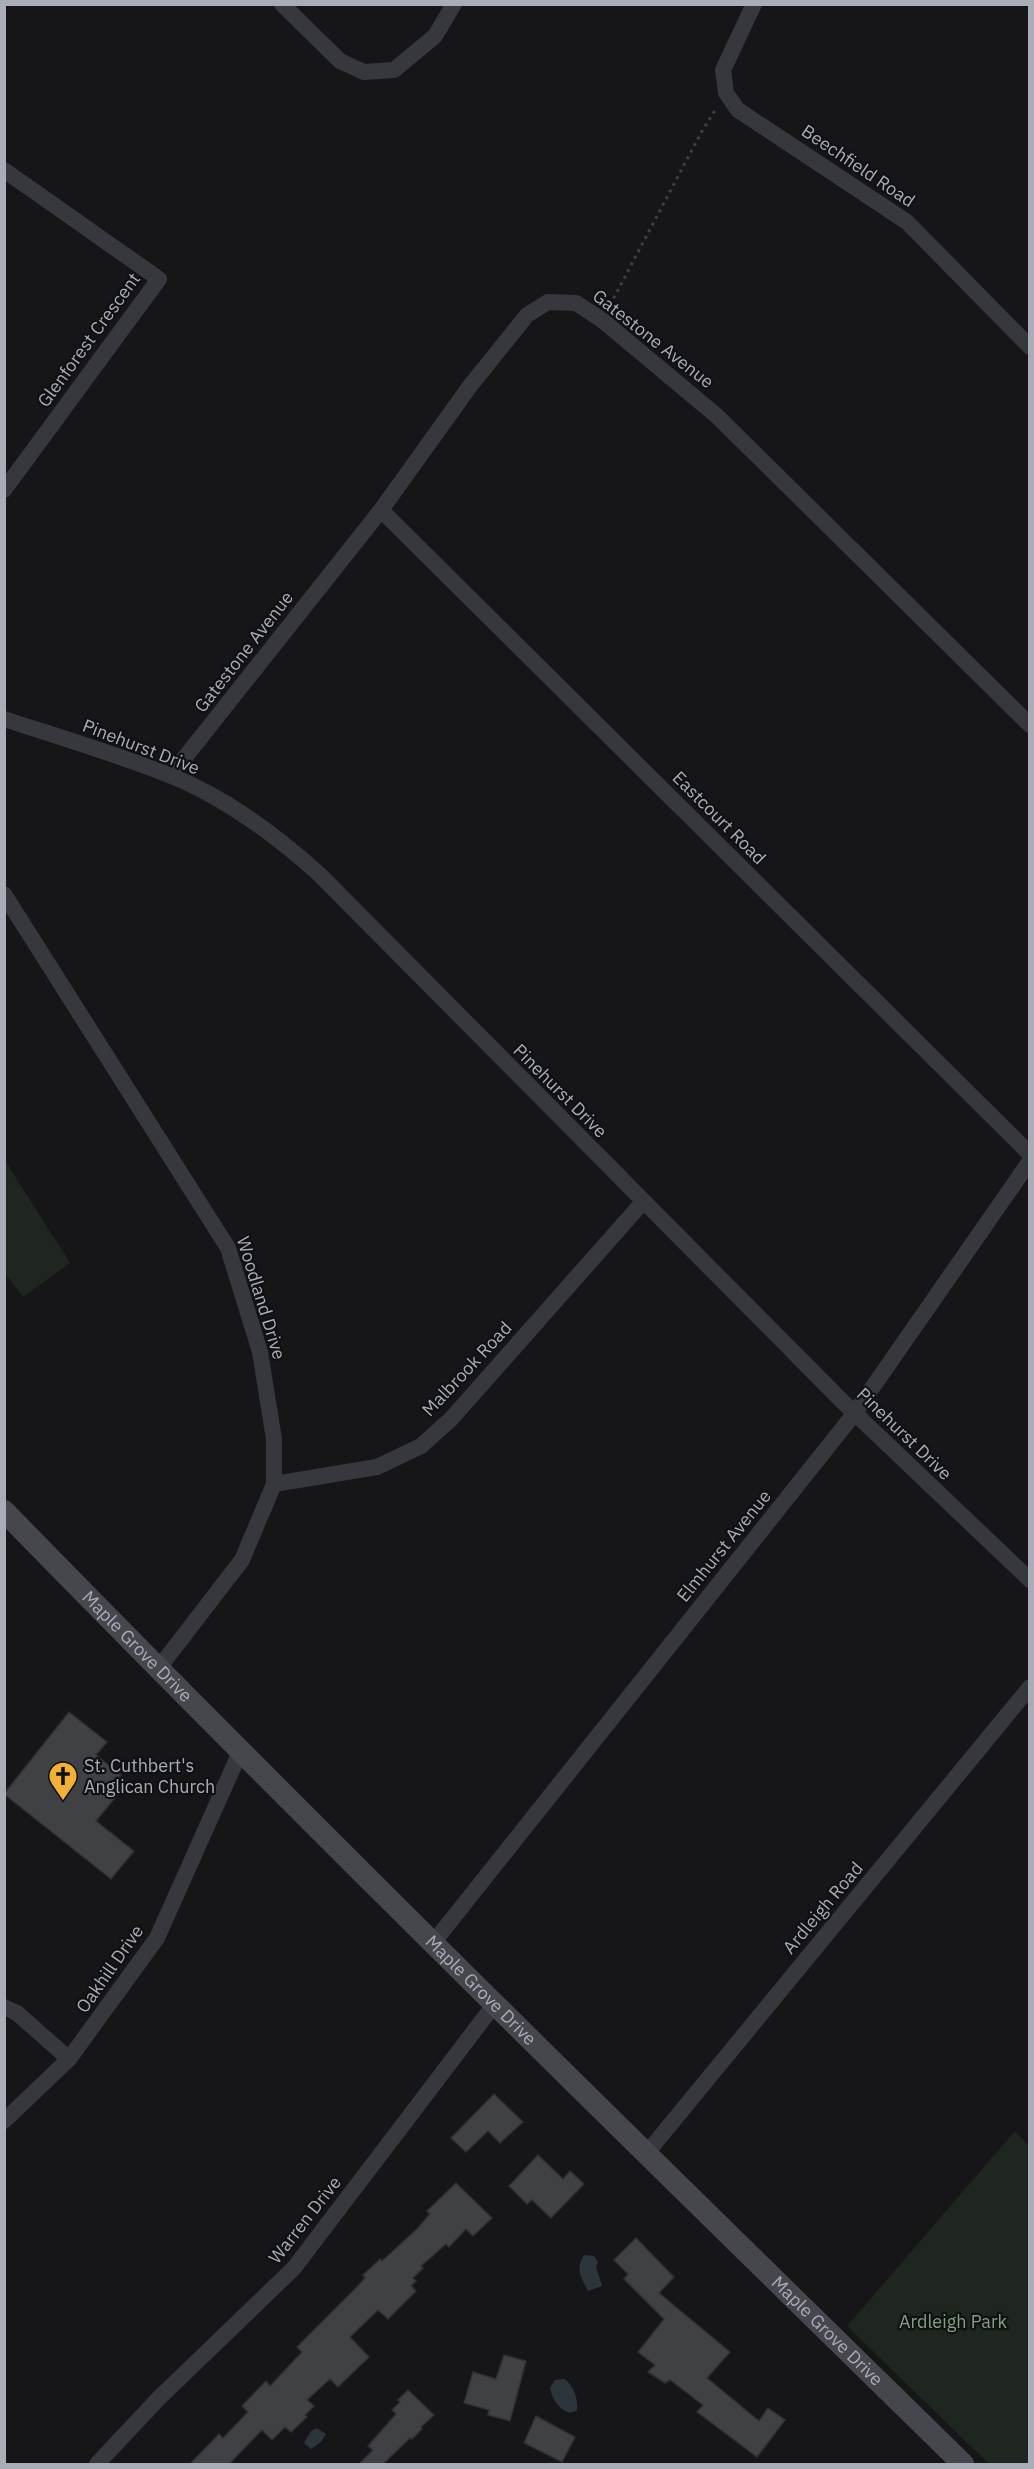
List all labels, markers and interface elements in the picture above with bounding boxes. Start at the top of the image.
street label: Beechfield Road [797,119,919,212]
street label: Glenforest Crescent [32,268,145,411]
street label: Gatestone Avenue [588,284,719,393]
street label: Gatestone Avenue [189,586,298,717]
street label: Pinehurst Drive [79,714,203,779]
street label: Eastcourt Road [668,766,771,869]
street label: Pinehurst Drive [509,1039,612,1143]
street label: Woodland Drive [232,1233,291,1362]
street label: Malbrook Road [417,1316,516,1421]
street label: Pinehurst Drive [852,1382,957,1485]
street label: Elmhurst Avenue [671,1485,776,1606]
street label: Maple Grove Drive [78,1586,198,1707]
place label: St. Cuthbert's Anglican Church [84,1754,215,1798]
church icon: St. Cuthbert's Anglican Church [47,1760,79,1802]
street label: Ardleigh Road [777,1857,868,1958]
street label: Oakhill Drive [71,1920,148,2017]
street label: Maple Grove Drive [421,1930,542,2050]
street label: Warren Drive [263,2171,346,2268]
street label: Maple Grove Drive [767,2271,888,2391]
park label: Ardleigh Park [899,2310,1008,2333]

